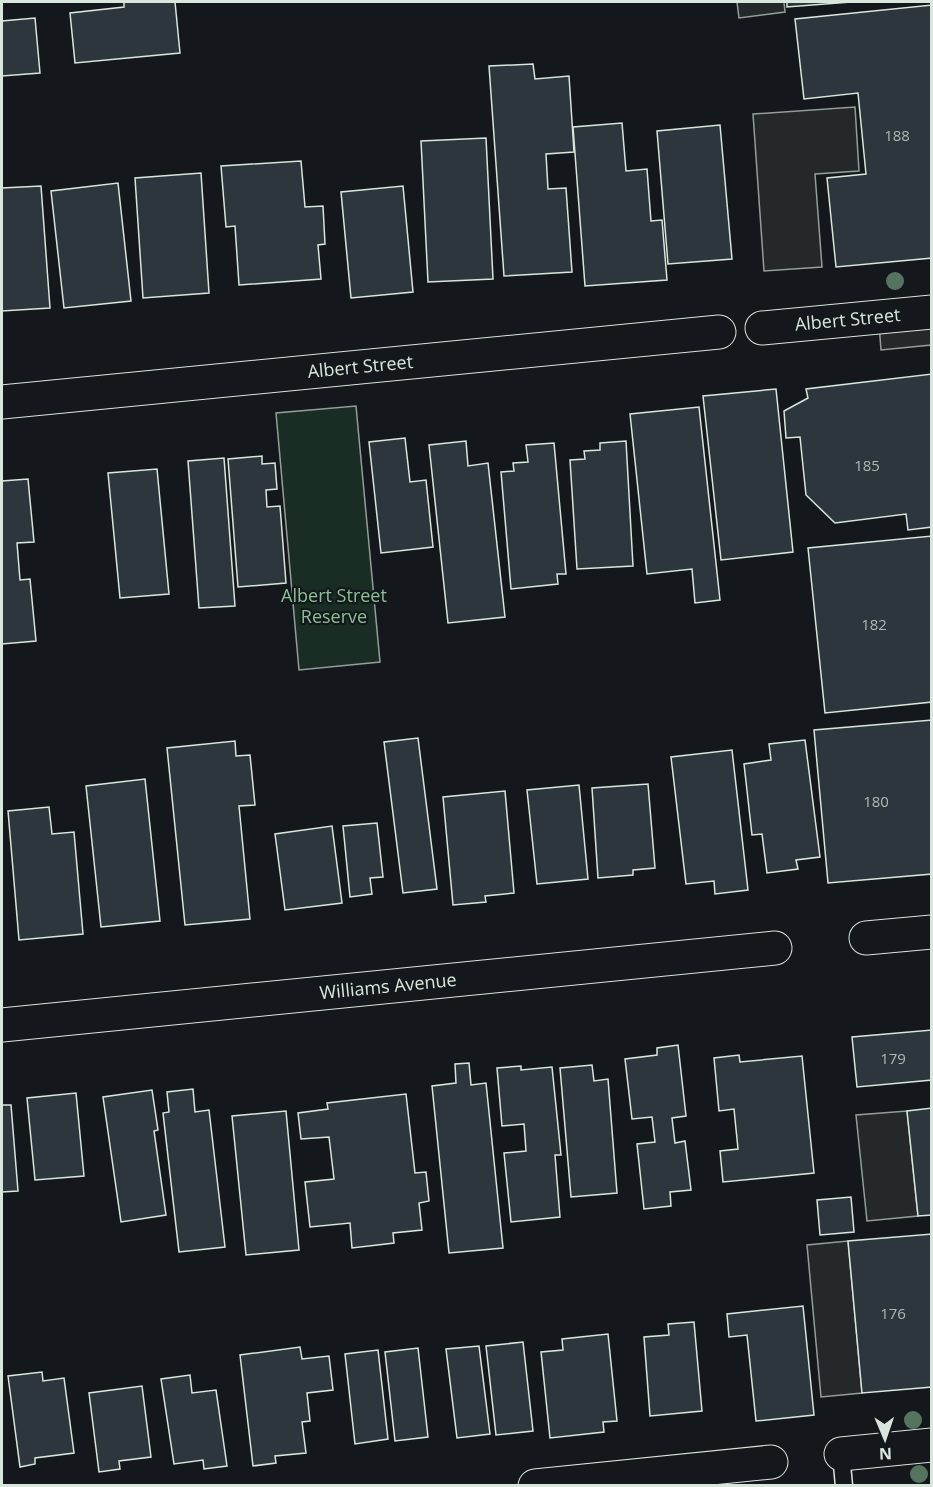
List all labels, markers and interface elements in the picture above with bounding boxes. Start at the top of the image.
house number: 188 [884,125,910,145]
street label: Albert Street [794,302,901,336]
street label: Albert Street [306,349,414,383]
house number: 185 [854,455,880,475]
park label: Albert Street Reserve [281,583,387,628]
house number: 182 [861,614,887,634]
house number: 180 [863,791,889,811]
street label: Williams Avenue [318,967,458,1004]
house number: 179 [880,1048,906,1068]
house number: 176 [880,1303,906,1323]
north arrow [855,1409,915,1469]
text: N [879,1443,892,1465]

